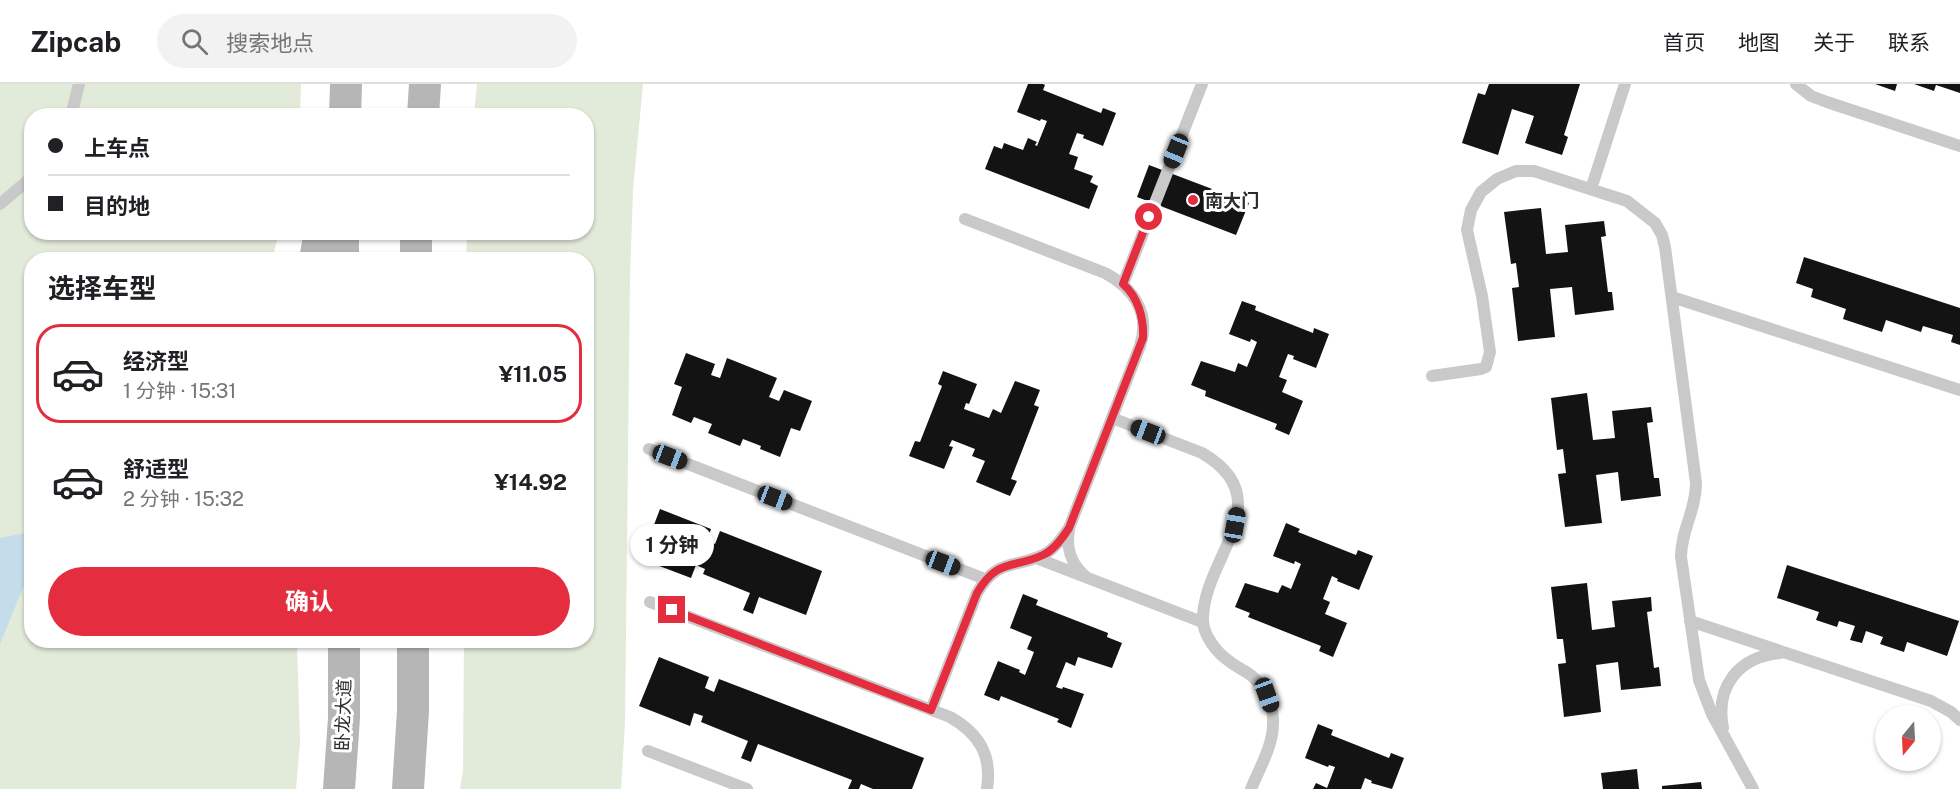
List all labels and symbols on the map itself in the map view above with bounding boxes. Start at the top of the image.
car [1161,131,1191,171]
place label: 南大门 [1205,190,1259,211]
marker: 南大门 [1186,193,1200,207]
route start [1135,203,1162,230]
car [1128,417,1168,447]
car [650,442,690,472]
car [755,483,795,513]
car [1223,506,1247,544]
callout: 1 分钟 [630,523,714,565]
car [923,548,963,578]
route end [658,596,685,623]
car [1252,675,1282,715]
street label: 卧龙大道 [331,679,355,751]
north arrow [1875,705,1941,771]

